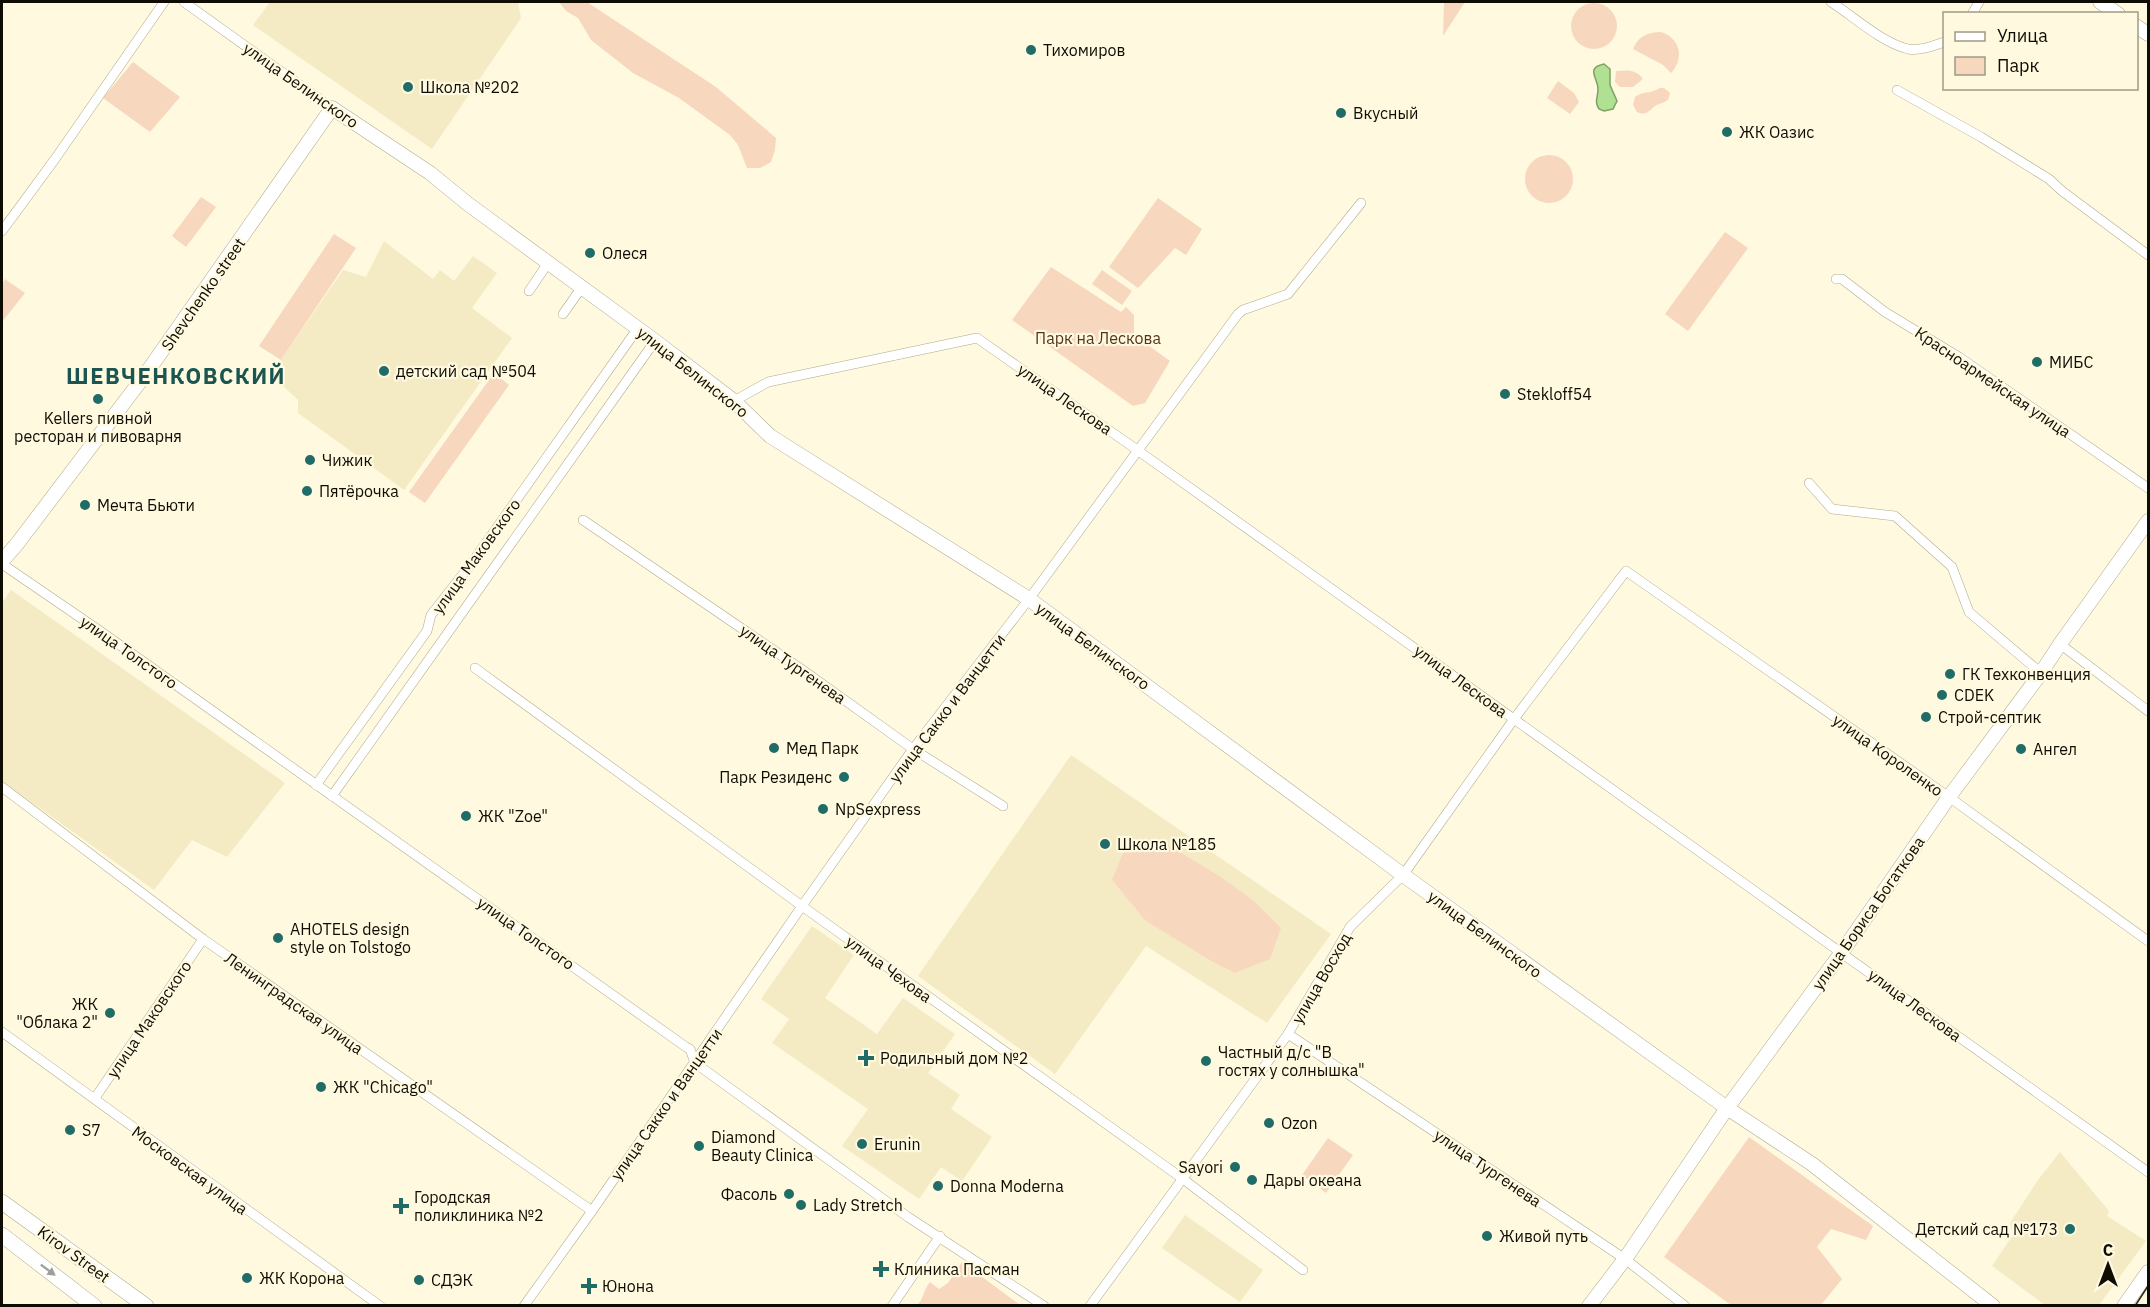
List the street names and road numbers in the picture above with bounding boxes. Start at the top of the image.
street label: улица Белинского [240,38,362,132]
street label: Shevchenko street [157,234,249,354]
street label: улица Белинского [633,322,753,422]
street label: Красноармейская улица [1911,322,2075,442]
street label: улица Лескова [1014,359,1116,439]
street label: улица Маковского [428,495,524,617]
street label: улица Белинского [1032,598,1154,694]
street label: улица Толстого [76,611,182,693]
street label: улица Тургенева [736,620,850,708]
street label: улица Сакко и Ванцетти [885,630,1009,786]
street label: улица Лескова [1410,640,1512,722]
street label: улица Короленко [1829,709,1947,801]
street label: улица Бориса Богаткова [1807,832,1929,994]
street label: улица Белинского [1424,886,1546,982]
street label: улица Толстого [473,892,579,974]
street label: улица Восход [1287,929,1355,1027]
street label: улица Чехова [842,931,936,1007]
street label: Ленинградская улица [221,948,368,1059]
street label: улица Маковского [102,956,196,1081]
street label: улица Лескова [1864,964,1966,1046]
street label: улица Сакко и Ванцетти [606,1024,726,1184]
street label: Московская улица [128,1121,252,1219]
street label: улица Тургенева [1431,1125,1546,1211]
street label: Kirov Street [34,1221,114,1287]

